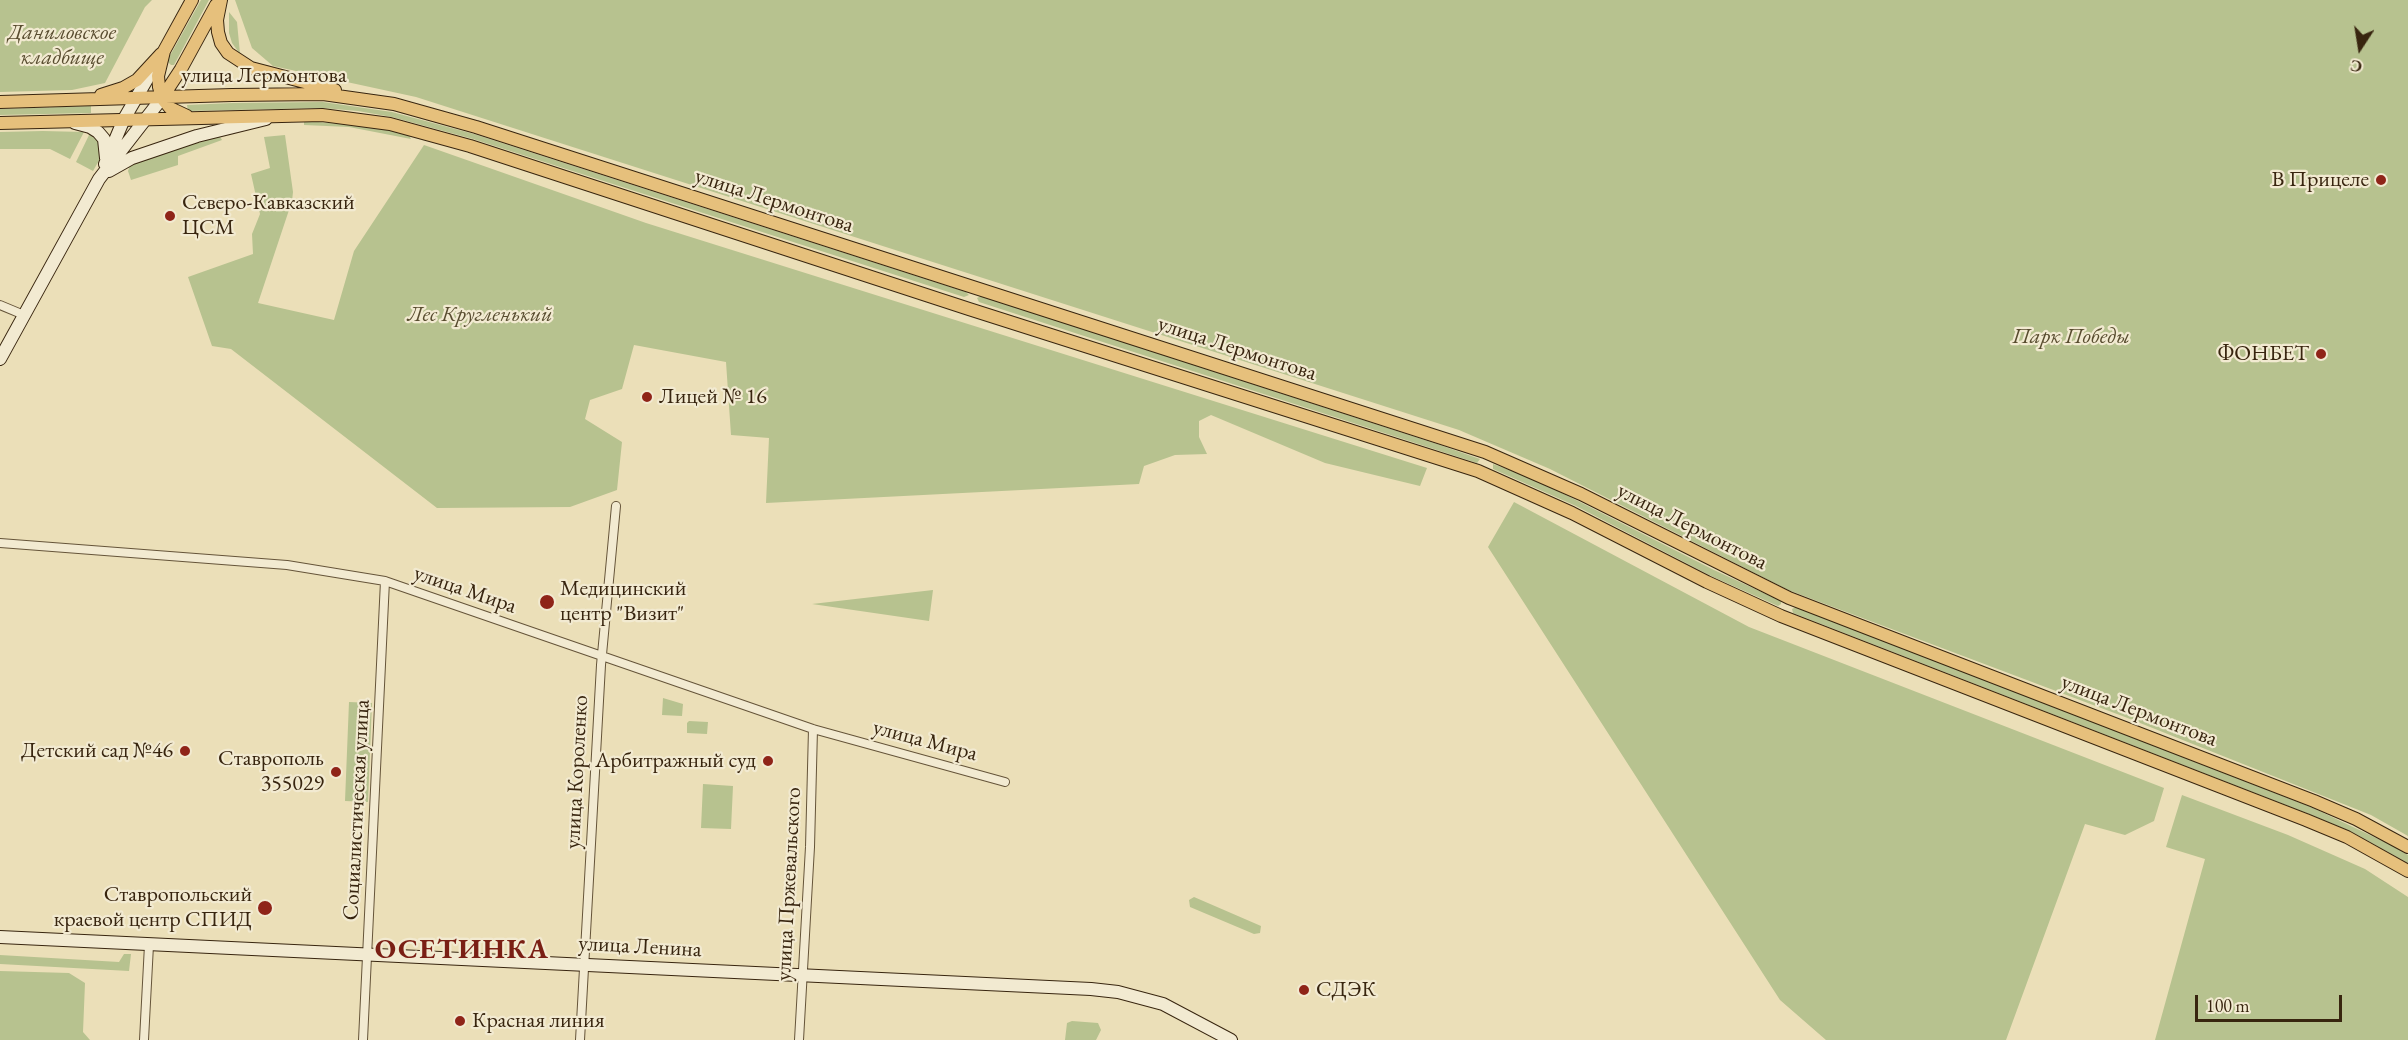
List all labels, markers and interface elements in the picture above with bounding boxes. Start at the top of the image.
north arrow [2330,18,2390,78]
park label: Даниловское кладбище [8,20,116,72]
text: С [2348,55,2364,78]
street label: улица Лермонтова [181,63,347,89]
street label: улица Лермонтова [691,163,857,239]
place label: В Прицеле [2271,167,2369,193]
marker: В Прицеле [2374,173,2388,187]
place label: Северо-Кавказский ЦСМ [182,190,355,242]
marker: Северо-Кавказский ЦСМ [163,209,177,223]
park label: Лес Кругленький [408,302,552,328]
street label: улица Лермонтова [1154,311,1320,387]
park label: Парк Победы [2012,324,2130,350]
place label: ФОНБЕТ [2218,341,2309,367]
marker: ФОНБЕТ [2314,347,2328,361]
place label: Лицей № 16 [659,384,767,410]
marker: Лицей № 16 [640,390,654,404]
street label: улица Лермонтова [1612,478,1772,576]
street label: улица Мира [410,560,520,620]
place label: Медицинский центр "Визит" [560,576,686,628]
marker: Медицинский центр "Визит" [538,593,556,611]
street label: улица Лермонтова [2057,669,2221,753]
street label: улица Короленко [560,694,594,850]
street label: Социалистическая улица [338,699,376,921]
street label: улица Мира [870,714,980,768]
place label: Детский сад №46 [21,738,173,764]
marker: Детский сад №46 [178,744,192,758]
place label: Ставрополь 355029 [218,746,324,798]
place label: Арбитражный суд [595,748,756,774]
marker: Арбитражный суд [761,754,775,768]
marker: Ставрополь 355029 [329,765,343,779]
street label: улица Пржевальского [771,786,807,982]
place label: Ставропольский краевой центр СПИД [54,882,252,933]
marker: Ставропольский краевой центр СПИД [256,899,274,917]
street label: улица Ленина [578,931,702,963]
district label: ОСЕТИНКА [375,933,549,967]
place label: СДЭК [1316,977,1376,1003]
marker: СДЭК [1297,983,1311,997]
scale bar [2198,983,2345,1021]
text: 100 m [2206,994,2250,1017]
place label: Красная линия [472,1008,605,1034]
marker: Красная линия [453,1014,467,1028]

